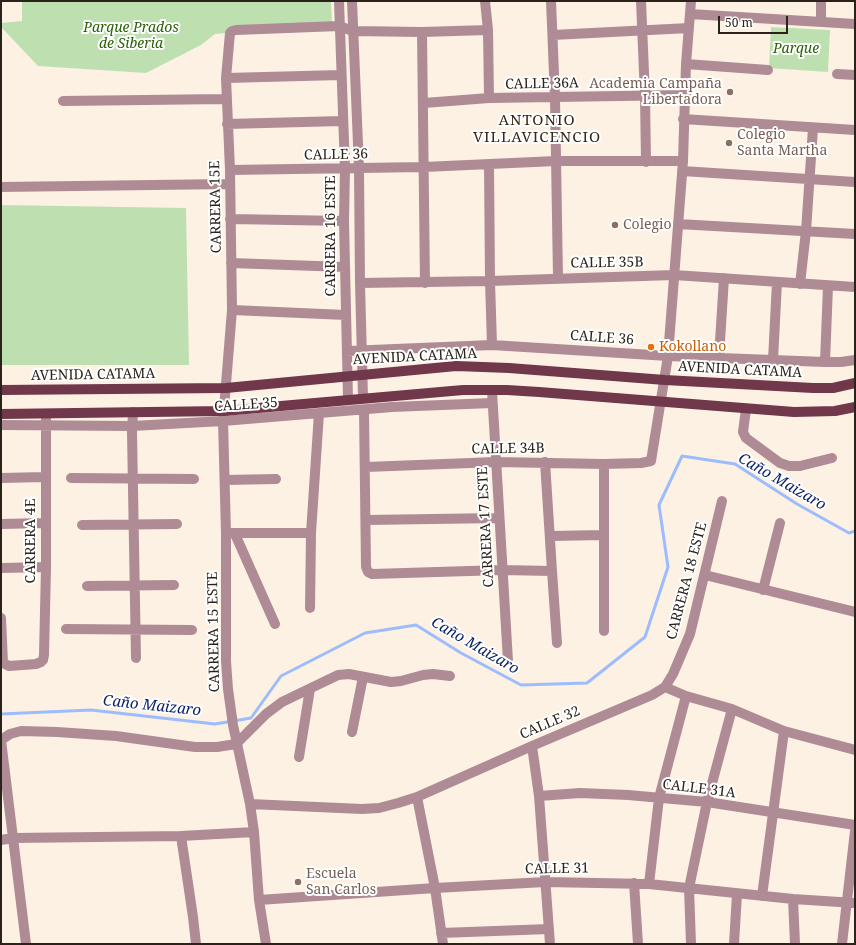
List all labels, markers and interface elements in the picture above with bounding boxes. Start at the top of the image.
scale bar [720,8,790,34]
text: 50 m [725,14,753,31]
park label: Parque Prados de Siberia [83,20,179,52]
park label: Parque [773,41,819,57]
street label: CALLE 36A [505,75,579,93]
place label: Academia Campaña Libertadora [589,76,722,108]
marker: Academia Campaña Libertadora [725,87,735,97]
district label: ANTONIO VILLAVICENCIO [473,112,601,147]
place label: Colegio Santa Martha [737,127,827,160]
marker: Colegio Santa Martha [724,138,734,148]
street label: CALLE 36 [304,146,368,164]
street label: CARRERA 15E [207,161,225,253]
street label: CARRERA 16 ESTE [323,176,339,296]
place label: Colegio [623,217,672,233]
marker: Colegio [610,220,620,230]
street label: CALLE 35B [570,254,644,272]
street label: CALLE 36 [570,327,634,349]
place label: Kokollano [659,339,726,355]
marker: Kokollano [646,342,656,352]
street label: AVENIDA CATAMA [352,345,478,369]
street label: AVENIDA CATAMA [677,358,803,382]
street label: AVENIDA CATAMA [31,366,155,384]
street label: CALLE 35 [214,394,278,416]
street label: CALLE 34B [471,440,545,458]
water label: Caño Maizaro [735,450,829,514]
street label: CARRERA 17 ESTE [474,466,498,588]
street label: CARRERA 4E [23,499,39,583]
street label: CARRERA 18 ESTE [663,520,711,642]
street label: CARRERA 15 ESTE [205,571,223,693]
water label: Caño Maizaro [428,614,522,678]
water label: Caño Maizaro [102,692,202,720]
street label: CALLE 32 [517,703,583,743]
street label: CALLE 31A [661,776,737,802]
street label: CALLE 31 [525,860,589,878]
place label: Escuela San Carlos [306,866,376,898]
marker: Escuela San Carlos [293,877,303,887]

